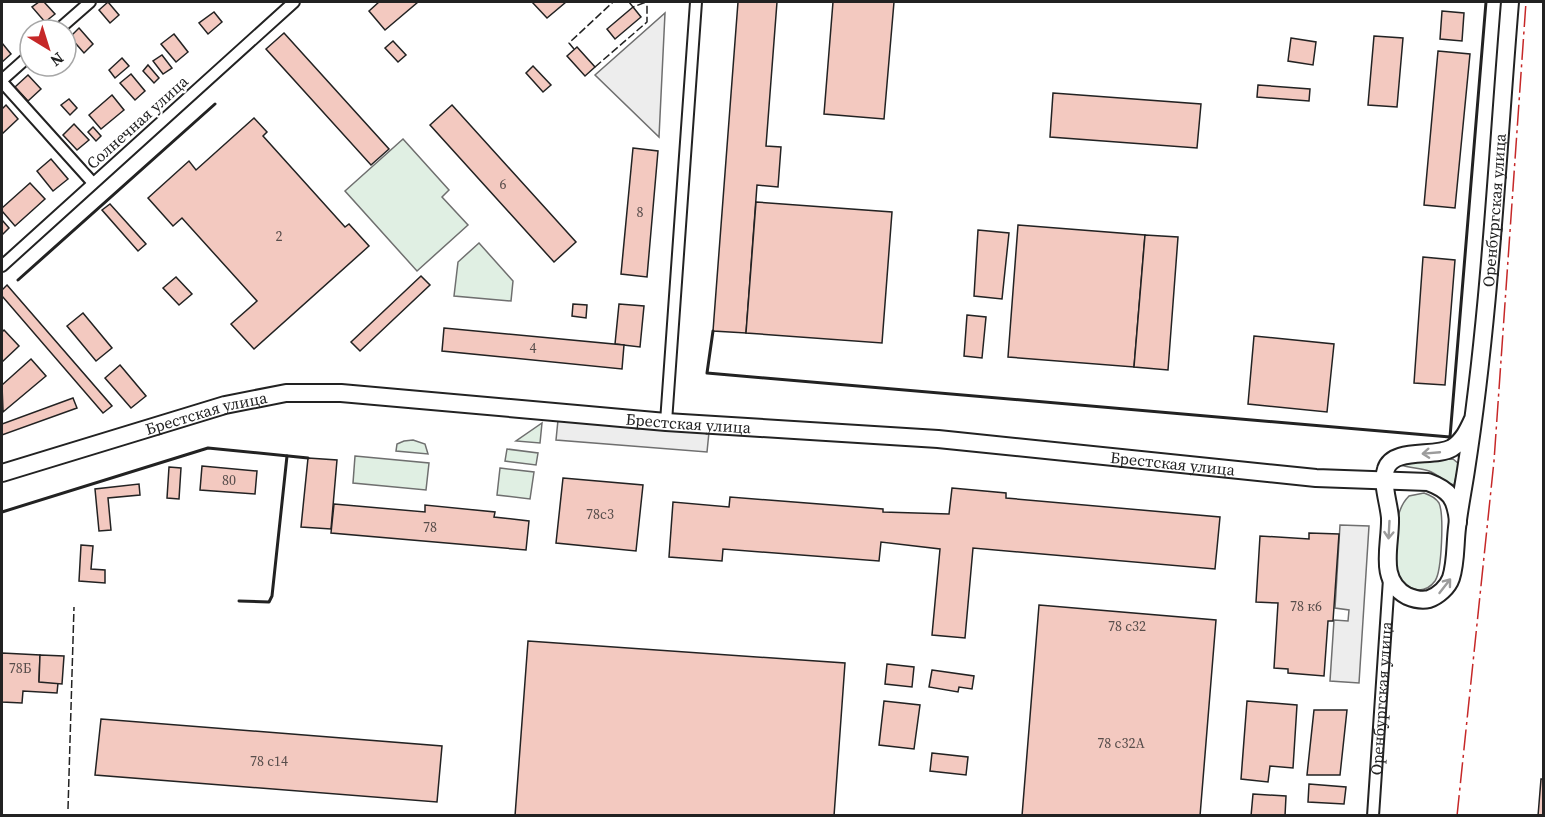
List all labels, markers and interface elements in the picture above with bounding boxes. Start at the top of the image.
north arrow [18,18,78,78]
text: N [46,48,69,72]
street label: Солнечная улица [81,70,193,174]
street label: Оренбургская улица [1477,132,1511,288]
house number: 6 [500,174,507,194]
house number: 8 [637,202,644,222]
house number: 2 [276,226,283,246]
house number: 4 [530,338,537,358]
street label: Брестская улица [143,386,270,440]
street label: Брестская улица [625,407,752,438]
street label: Брестская улица [1109,446,1237,481]
one-way arrow [1421,448,1441,459]
house number: 80 [222,470,236,490]
house number: 78с3 [586,504,614,524]
house number: 78 [423,517,437,537]
one-way arrow [1384,519,1395,539]
one-way arrow [1438,578,1451,594]
house number: 78 к6 [1290,596,1322,616]
house number: 78 с32 [1108,616,1146,636]
street label: Оренбургская улица [1365,620,1397,776]
house number: 78Б [9,658,32,678]
house number: 78 с32А [1097,733,1145,753]
house number: 78 с14 [250,751,288,771]

